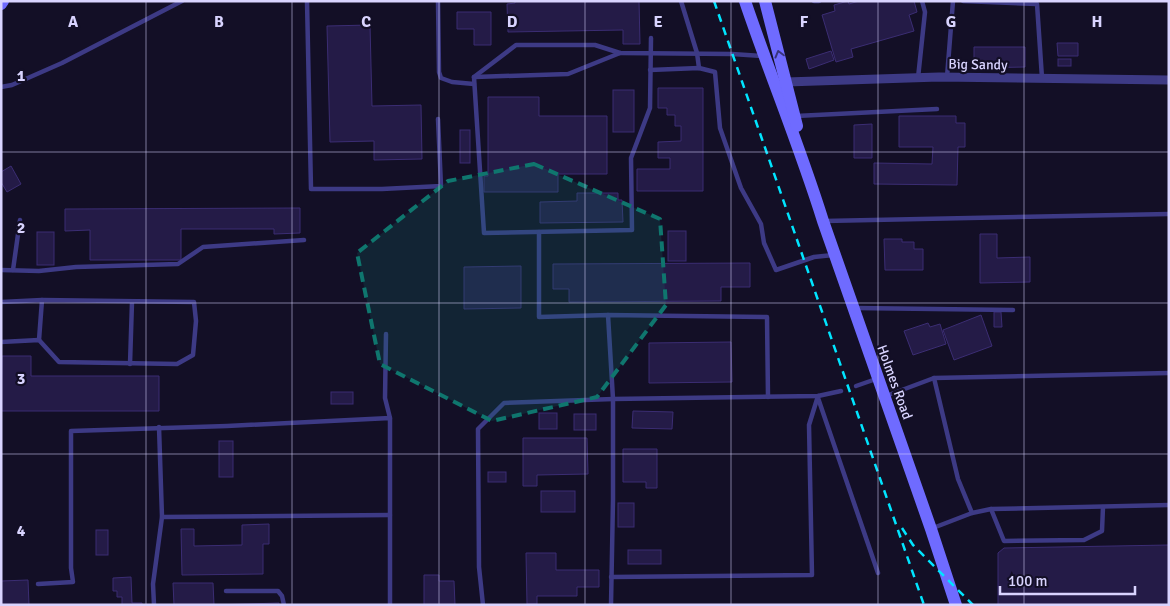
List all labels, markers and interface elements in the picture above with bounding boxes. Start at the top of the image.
text: A [68,12,79,32]
text: B [214,12,224,32]
text: C [361,12,371,32]
text: D [507,12,518,32]
text: E [653,12,663,32]
text: F [800,12,809,32]
text: G [946,12,956,32]
text: H [1092,12,1102,32]
one-way arrow [774,50,785,59]
street label: Big Sandy [948,55,1008,74]
text: 1 [17,66,26,86]
text: 2 [17,218,25,238]
street label: Holmes Road [873,343,916,422]
text: 3 [17,369,25,389]
text: 4 [17,521,26,541]
scale bar [1000,564,1135,596]
text: 100 m [1008,572,1048,590]

